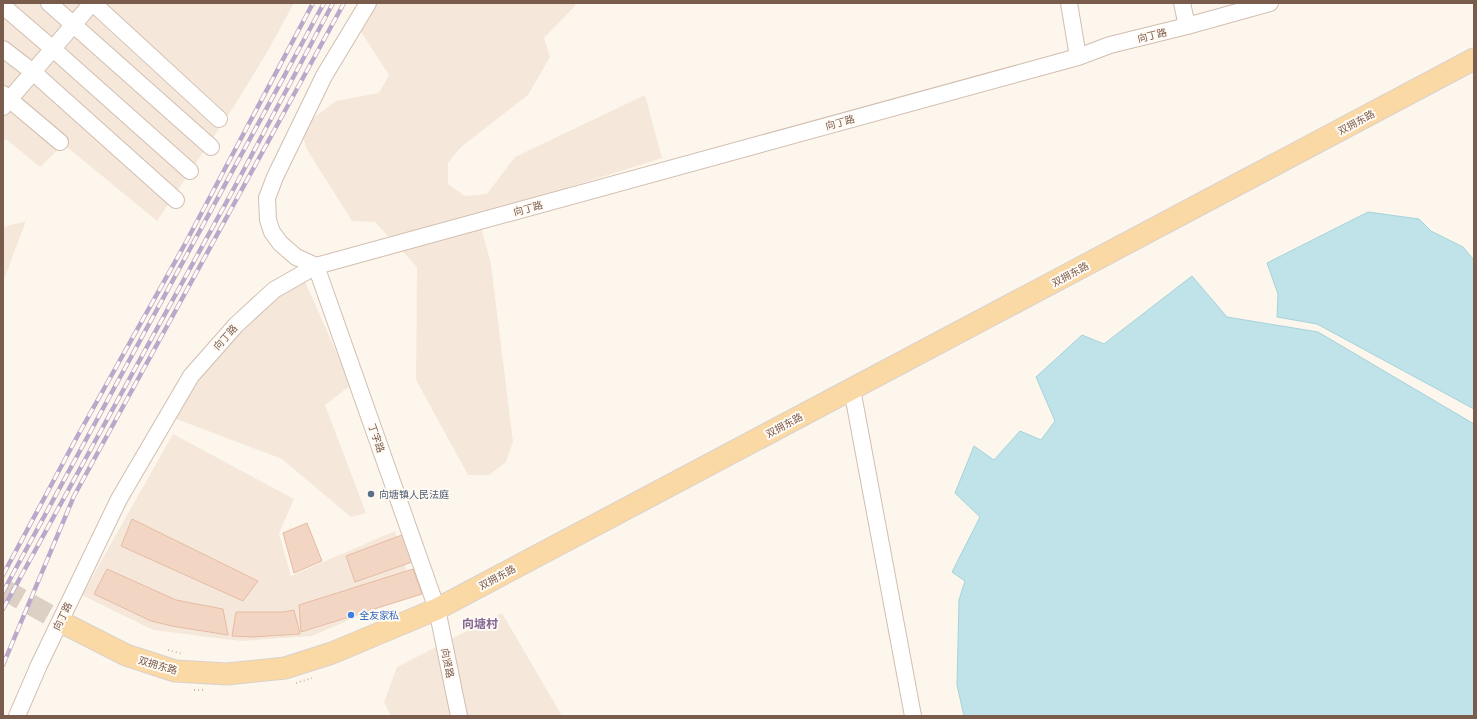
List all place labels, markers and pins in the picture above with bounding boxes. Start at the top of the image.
place label: 向塘镇人民法庭 [379,488,449,501]
marker: 向塘镇人民法庭 [366,489,376,499]
place label: 全友家私 [359,609,399,622]
marker: 全友家私 [346,610,356,620]

